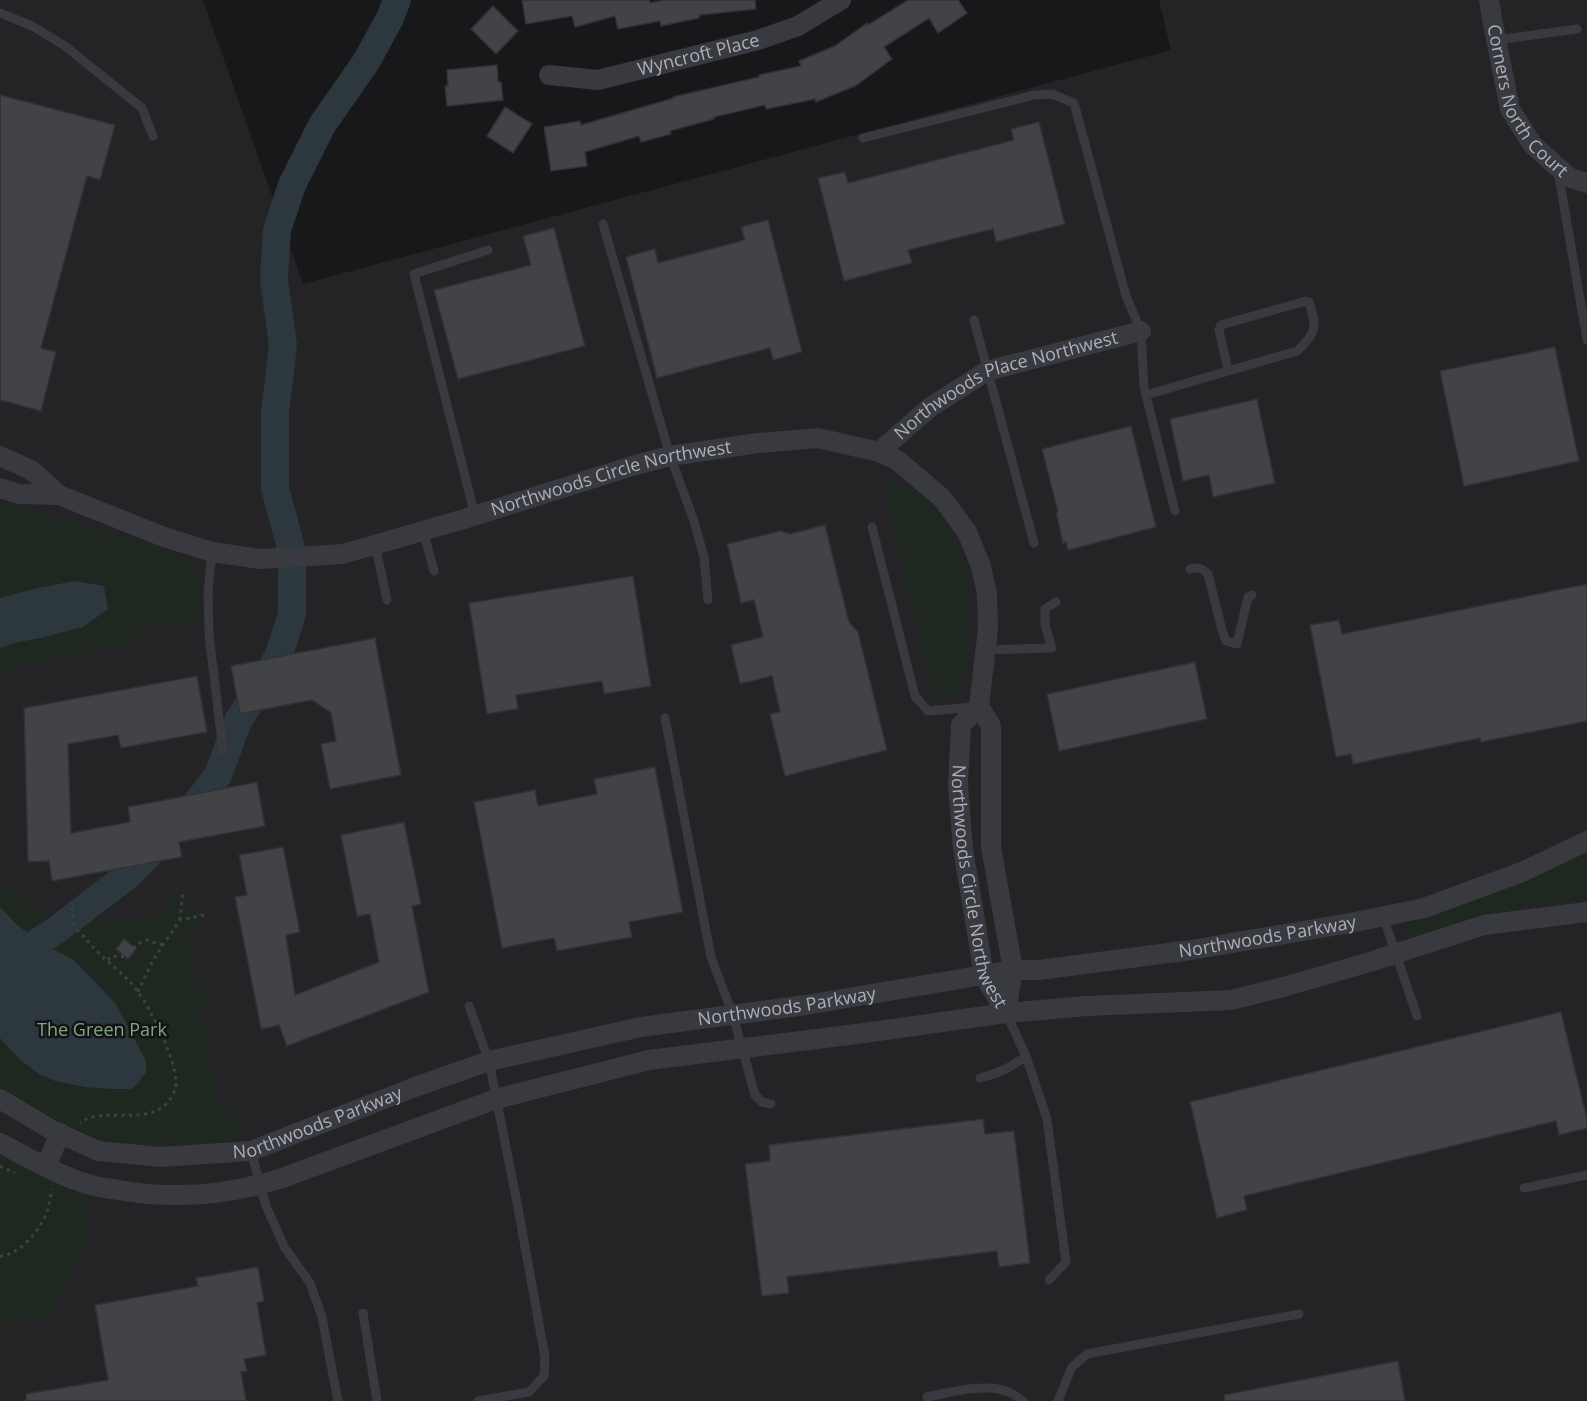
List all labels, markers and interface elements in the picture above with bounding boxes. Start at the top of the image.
street label: Corners North Court [1482,22,1574,182]
street label: Wyncroft Place [635,27,762,81]
street label: Northwoods Place Northwest [888,325,1120,444]
street label: Northwoods Circle Northwest [488,434,733,521]
street label: Northwoods Circle Northwest [947,764,1013,1012]
street label: Northwoods Parkway [1177,909,1359,963]
street label: Northwoods Parkway [696,980,878,1030]
park label: The Green Park [37,1017,167,1041]
street label: Northwoods Parkway [232,1080,406,1163]

